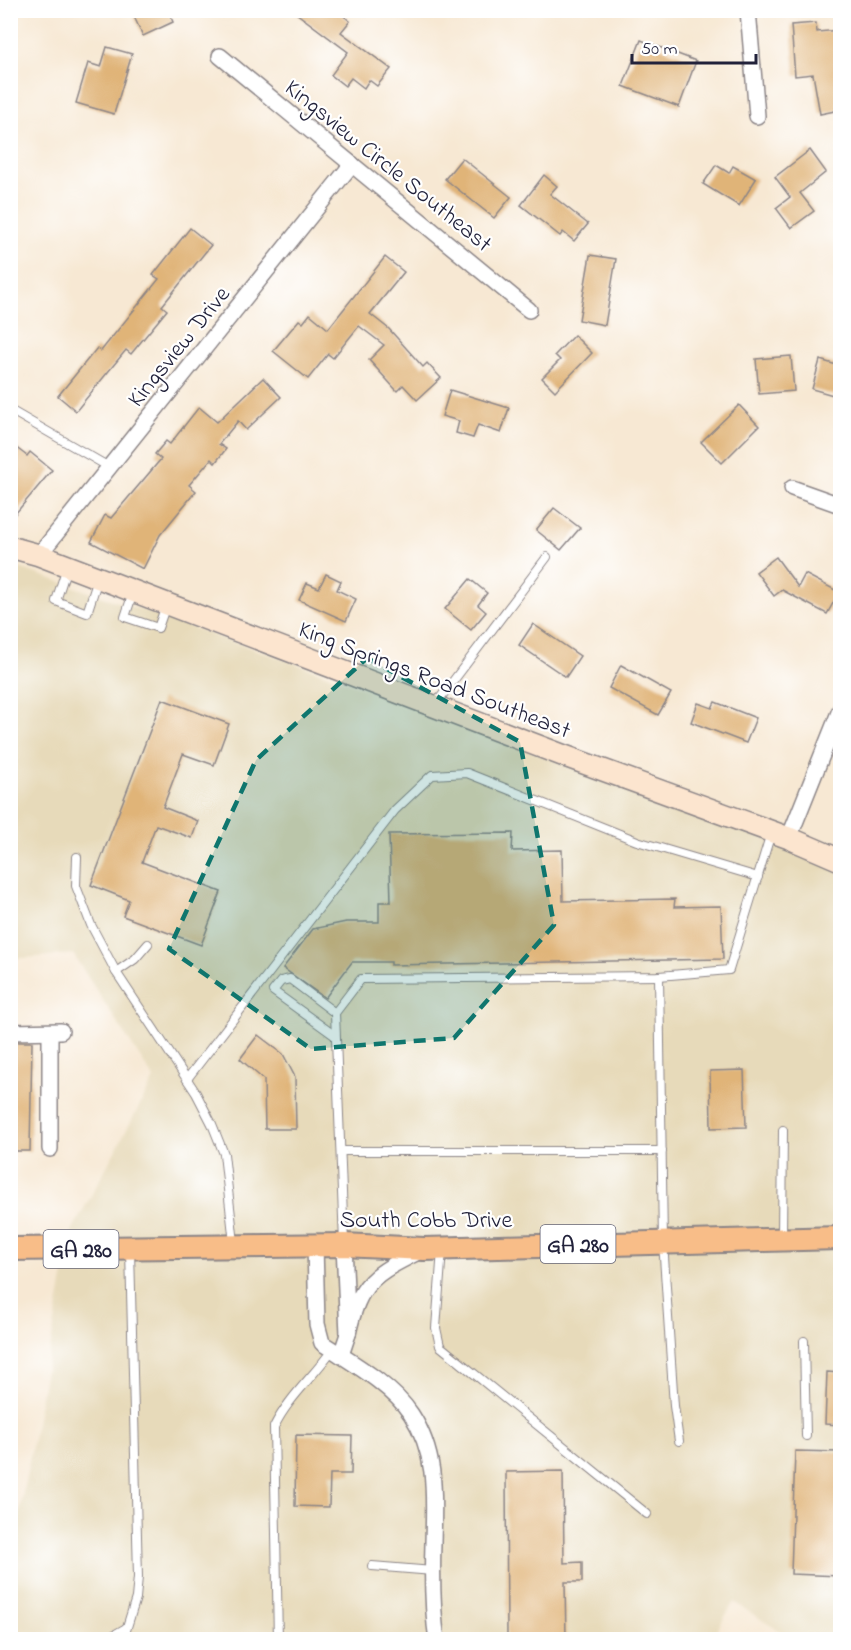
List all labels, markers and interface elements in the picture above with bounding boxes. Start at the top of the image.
scale bar [632,27,756,65]
text: 50 m [641,37,678,63]
street label: Kingsview Circle Southeast [276,72,499,262]
street label: Kingsview Drive [120,279,240,416]
street label: King Springs Road Southeast [293,613,575,749]
street label: South Cobb Drive [340,1204,513,1239]
road number: GA 280 [540,1225,616,1263]
road number: GA 280 [44,1230,118,1268]

